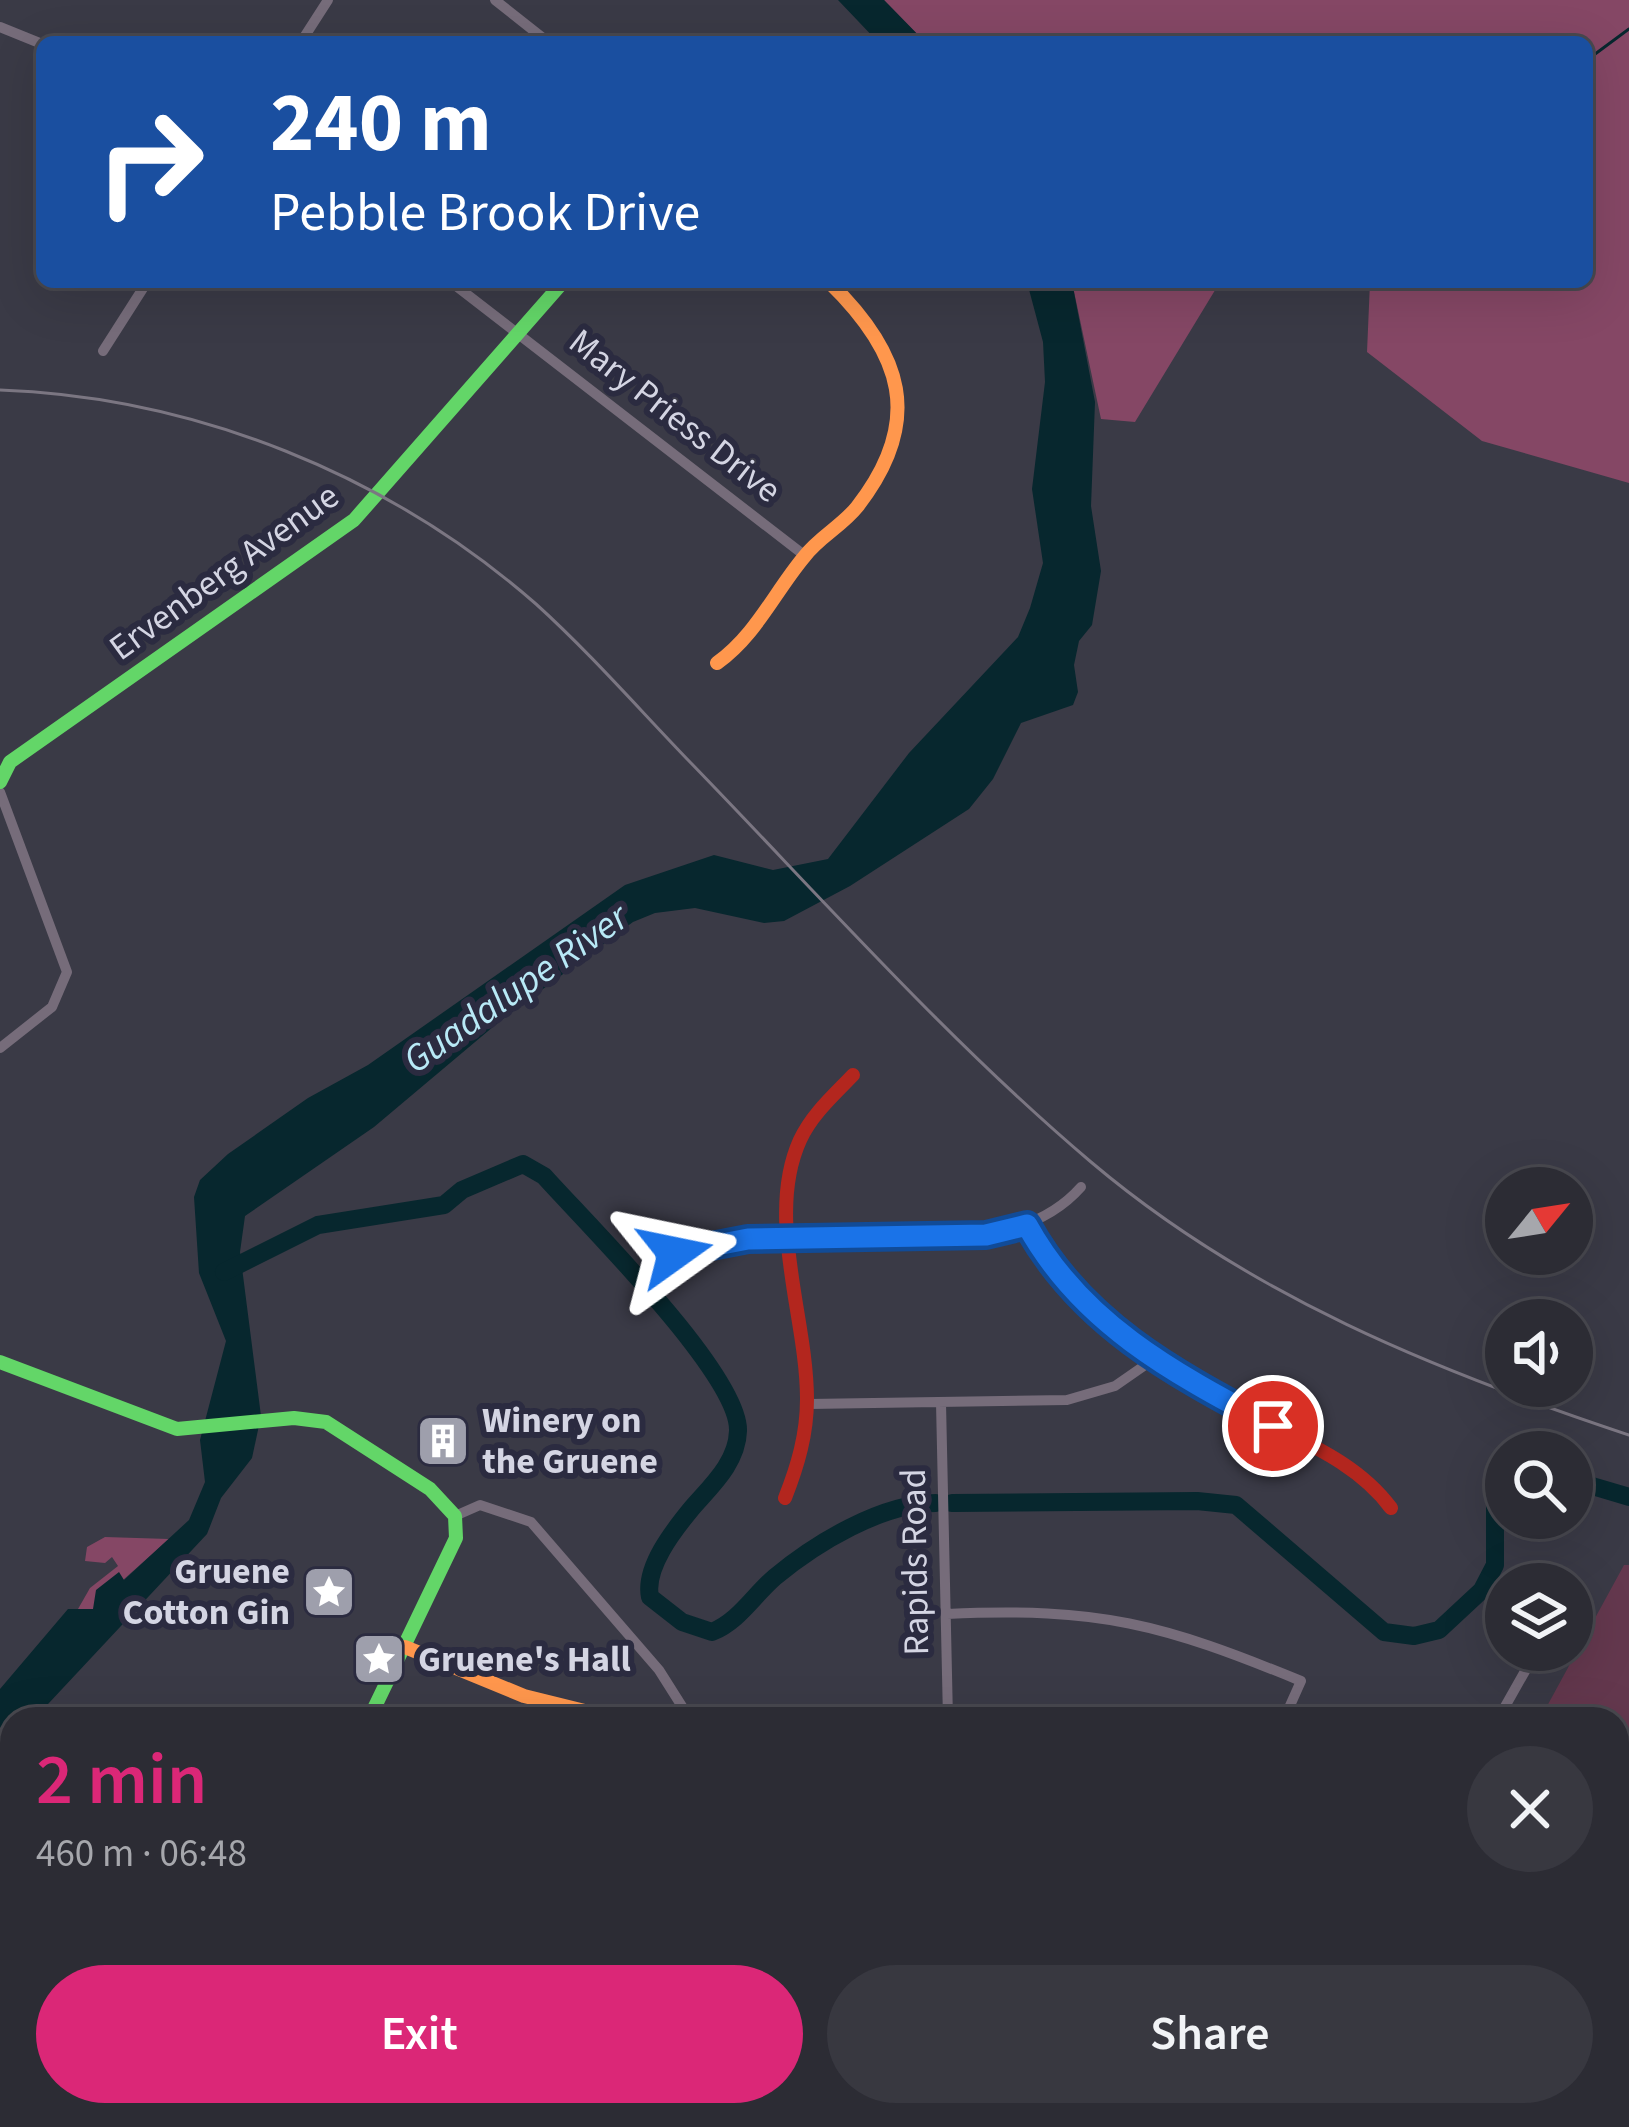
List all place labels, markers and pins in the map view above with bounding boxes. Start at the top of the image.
pin [1222,1375,1324,1477]
place label: Winery on the Gruene [482,1395,658,1487]
building icon: Winery on the Gruene [415,1413,471,1469]
place label: Gruene Cotton Gin [123,1546,290,1638]
place icon: Gruene Cotton Gin [301,1564,357,1620]
place icon: Gruene's Hall [351,1631,407,1687]
place label: Gruene's Hall [418,1634,631,1685]

